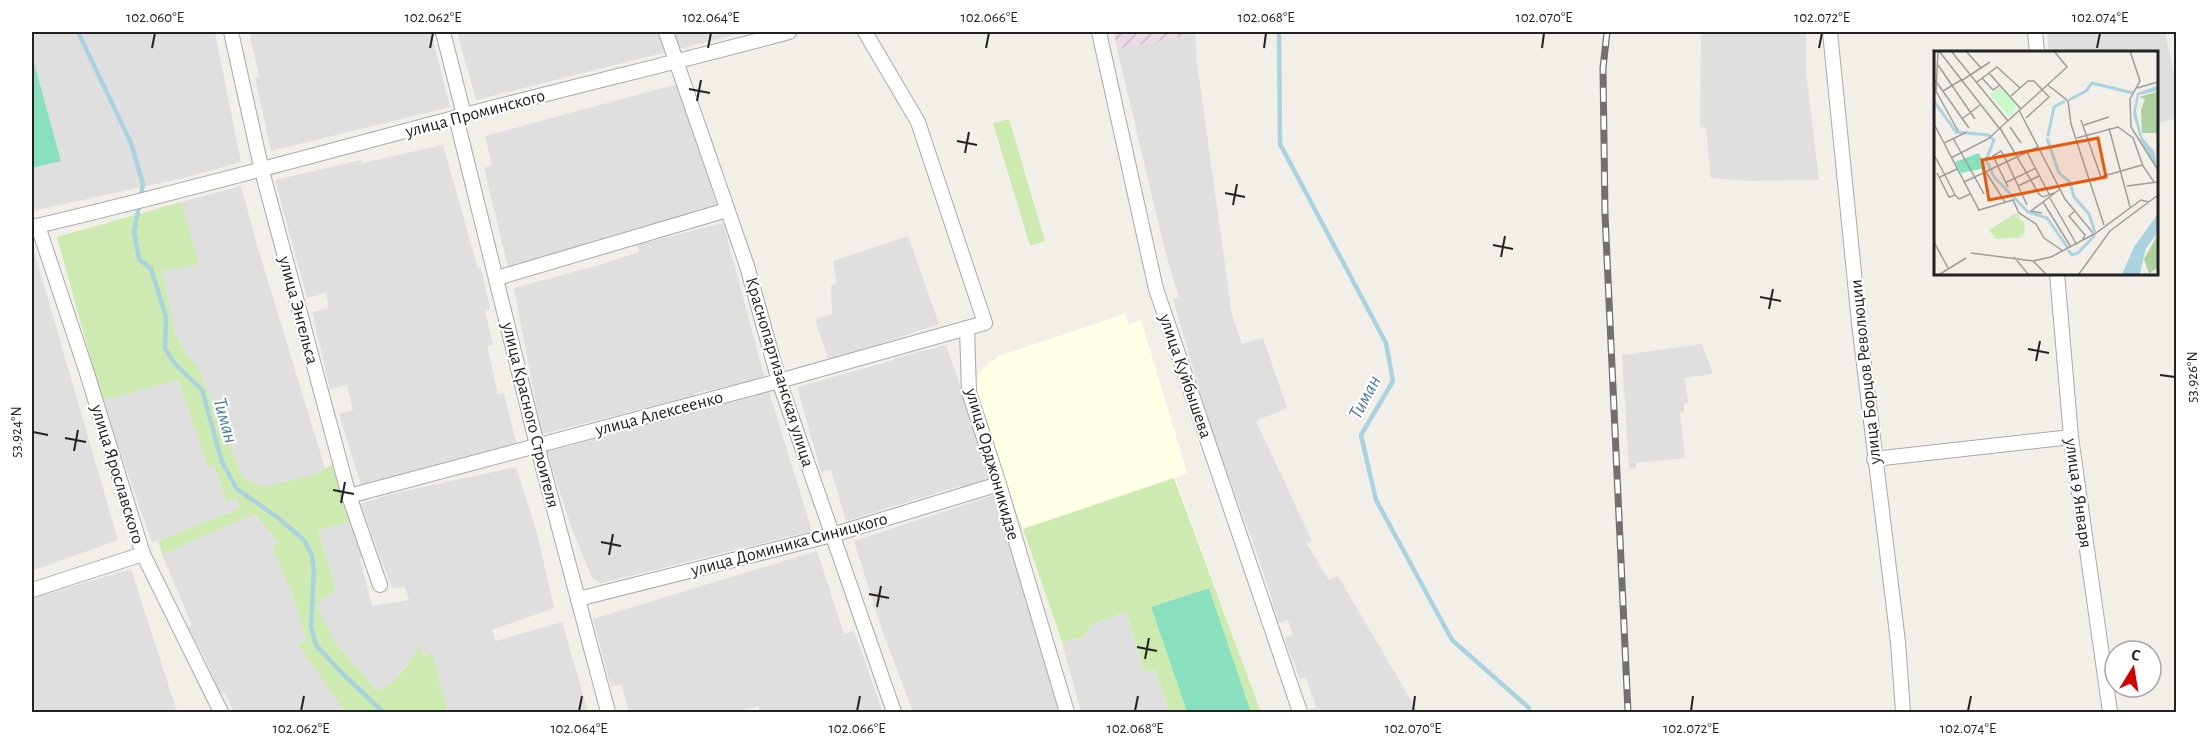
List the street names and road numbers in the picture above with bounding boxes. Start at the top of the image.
street label: улица Проминского [403,87,547,141]
street label: улица Энгельса [275,253,321,366]
street label: Краснопартизанская улица [742,275,817,469]
street label: улица Борцов Революции [1847,278,1885,466]
street label: улица Куйбышева [1155,311,1216,441]
street label: улица Красного Строителя [498,320,562,510]
street label: улица Орджоникидзе [961,385,1022,542]
street label: улица Алексеенко [593,388,725,440]
street label: улица Ярославского [87,402,147,546]
street label: улица 9 Января [2061,436,2095,549]
street label: улица Доминика Синицкого [688,510,890,580]

